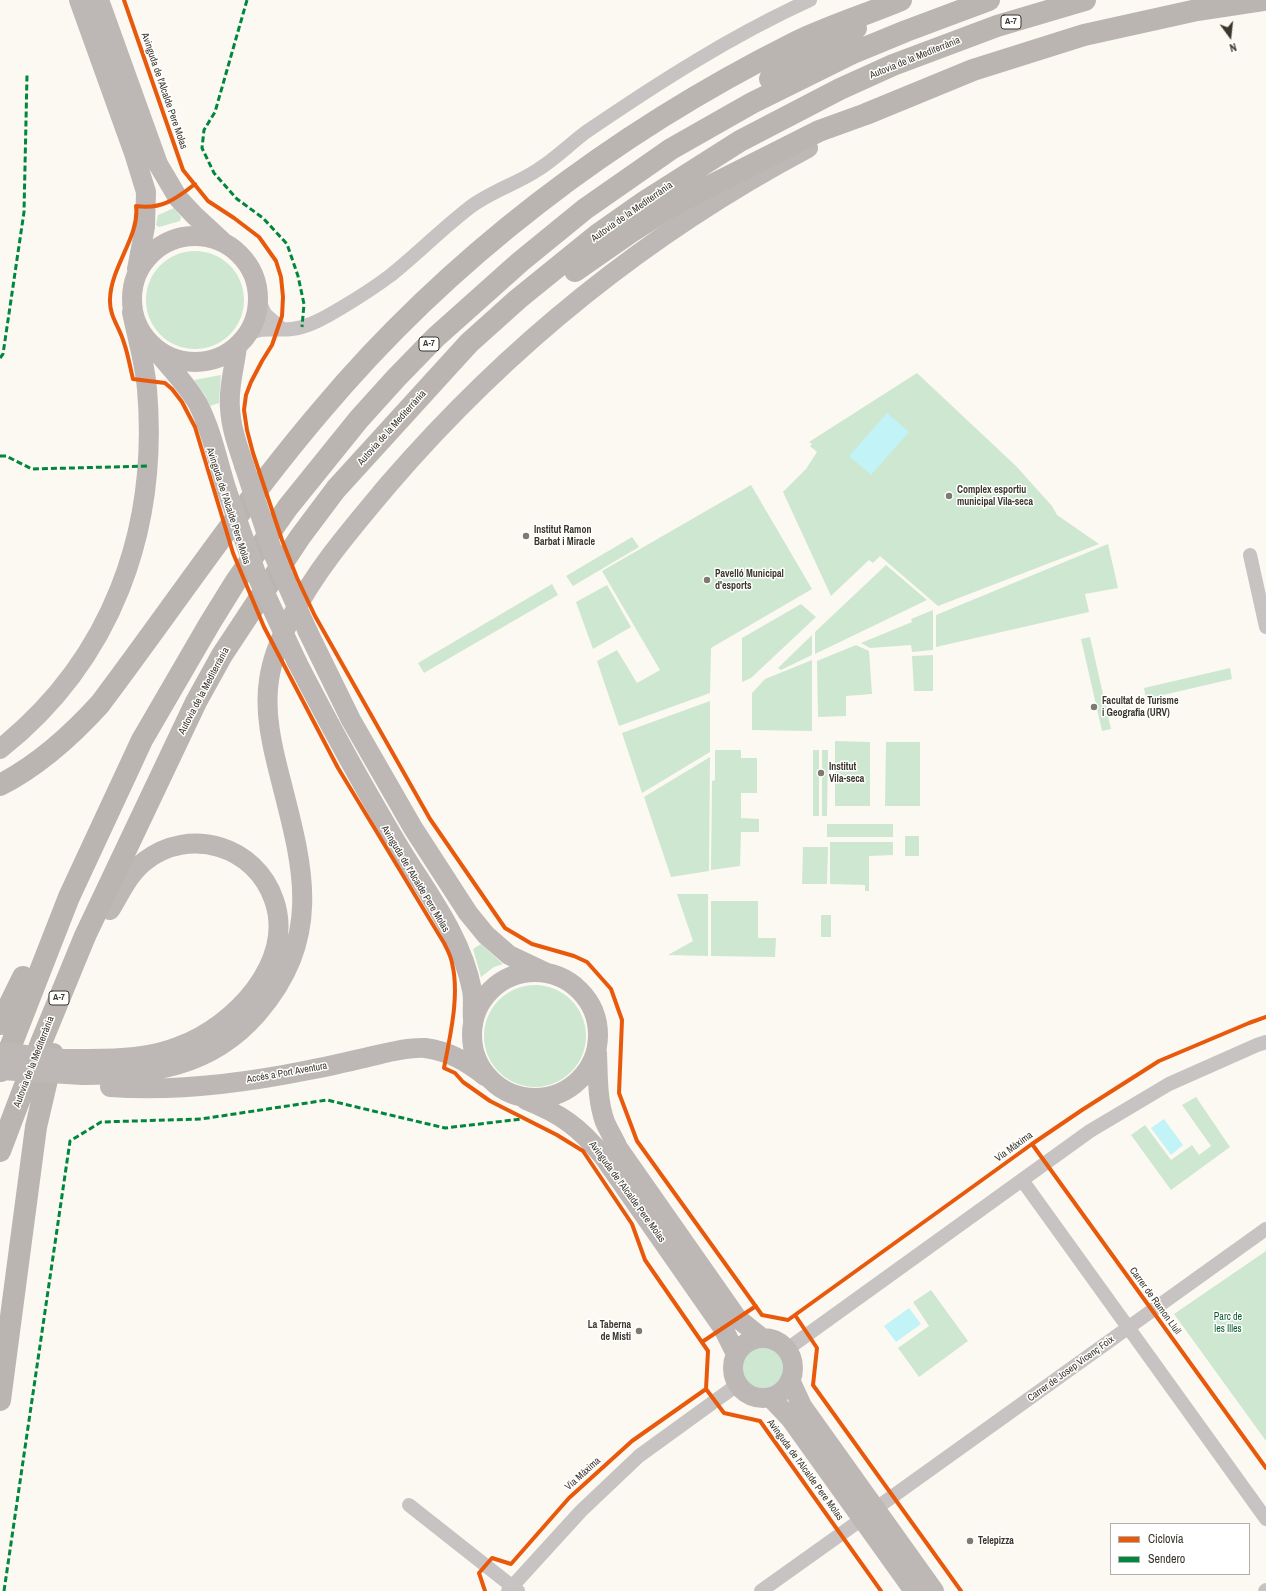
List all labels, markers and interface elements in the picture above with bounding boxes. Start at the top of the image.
road number: A-7 [1001,15,1021,29]
north arrow [1210,16,1250,56]
street label: Avinguda de l'Alcalde Pere Molas [138,31,190,151]
street label: Autovia de la Mediterrània [868,34,962,82]
text: N [1228,40,1238,55]
street label: Autovia de la Mediterrània [589,179,675,245]
road number: A-7 [419,337,439,351]
street label: Autovia de la Mediterrània [355,388,429,468]
street label: Avinguda de l'Alcalde Pere Molas [203,446,253,566]
place label: Complex esportiu municipal Vila-seca [957,484,1033,508]
marker: Complex esportiu municipal Vila-seca [944,491,954,501]
place label: Institut Ramon Barbat i Miracle [534,524,595,548]
marker: Institut Ramon Barbat i Miracle [521,531,531,541]
place label: Pavelló Municipal d'esports [715,568,784,592]
marker: Pavelló Municipal d'esports [702,575,712,585]
street label: Autovia de la Mediterrània [176,646,232,736]
place label: Facultat de Turisme i Geografia (URV) [1102,695,1178,718]
marker: Facultat de Turisme i Geografia (URV) [1089,702,1099,712]
place label: Institut Vila-seca [829,761,864,784]
marker: Institut Vila-seca [816,768,826,778]
street label: Avinguda de l'Alcalde Pere Molas [378,824,452,934]
road number: A-7 [49,991,69,1005]
street label: Autovia de la Mediterrània [11,1015,57,1109]
street label: Accés a Port Aventura [246,1060,328,1086]
street label: Via Màxima [993,1129,1035,1165]
street label: Avinguda de l'Alcalde Pere Molas [586,1139,668,1245]
street label: Carrer de Ramon Llull [1127,1265,1183,1337]
park label: Parc de les Illes [1214,1311,1242,1334]
place label: La Taberna de Misti [588,1319,631,1342]
marker: La Taberna de Misti [634,1326,644,1336]
street label: Carrer de Josep Vicenç Foix [1025,1334,1117,1404]
street label: Avinguda de l'Alcalde Pere Molas [764,1417,846,1523]
street label: Via Màxima [563,1455,603,1493]
legend [1110,1523,1250,1575]
text: Ciclovía [1148,1531,1184,1547]
place label: Telepizza [978,1535,1014,1547]
marker: Telepizza [965,1536,975,1546]
text: Sendero [1148,1551,1185,1567]

